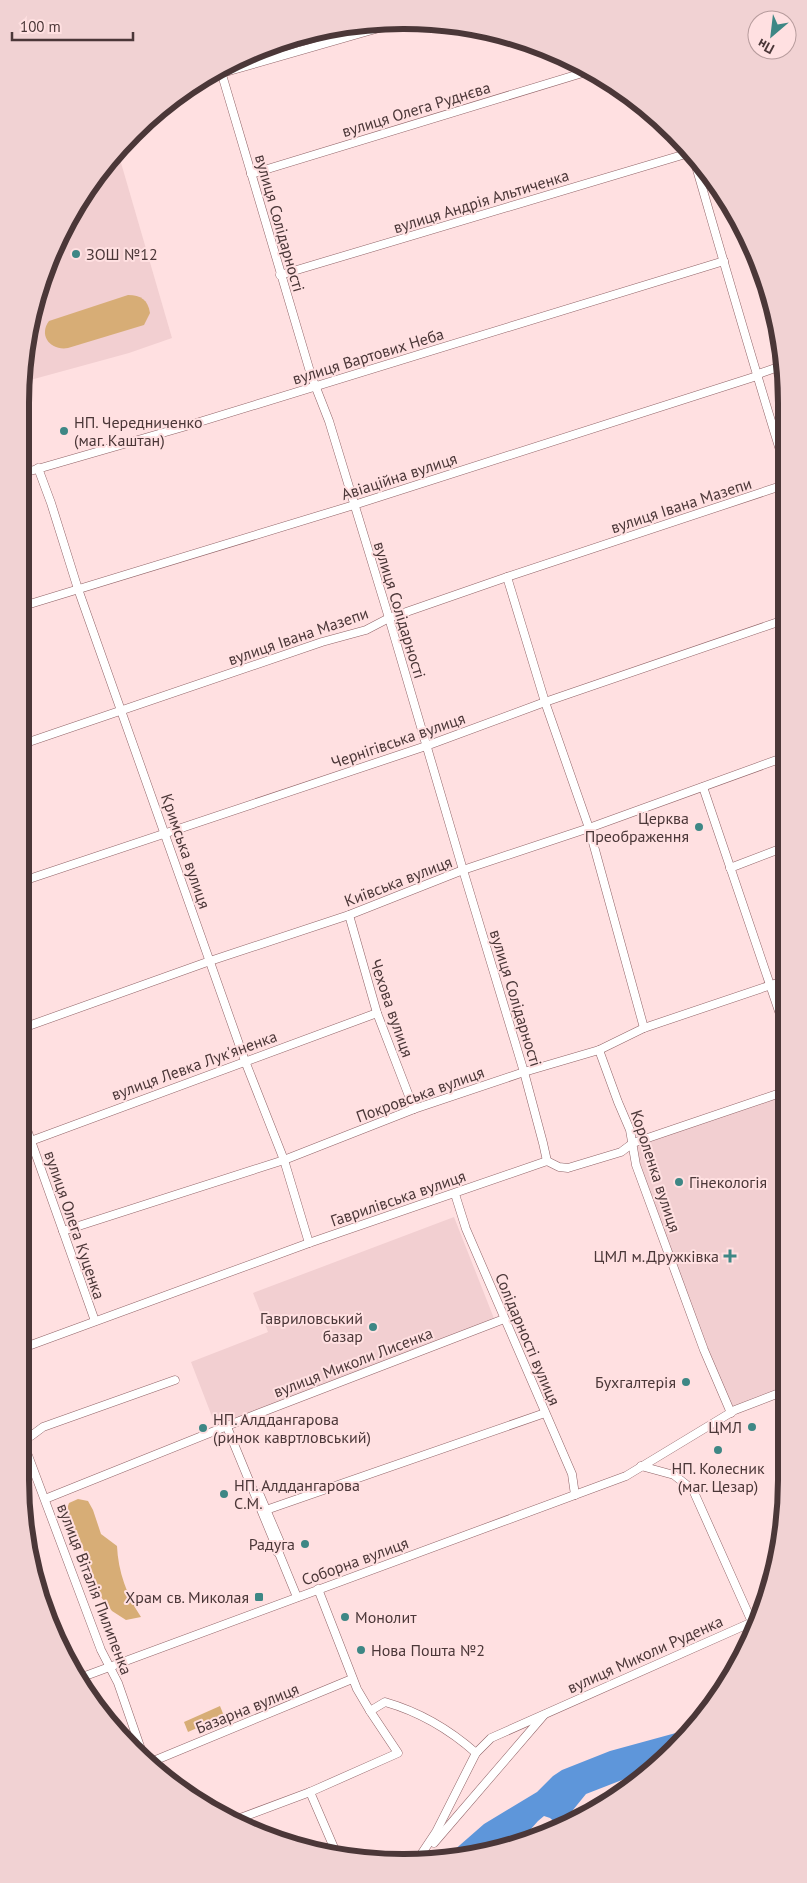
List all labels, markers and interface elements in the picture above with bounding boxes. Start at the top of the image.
scale bar [12,10,134,42]
north arrow [747,10,797,60]
text: 100 m [20,17,61,36]
text: Пн [754,35,777,58]
street label: вулиця Олега Руднєва [339,77,493,141]
street label: вулиця Солідарності [251,152,309,294]
street label: вулиця Андрія Альтиченка [391,165,571,237]
place label: ЗОШ №12 [86,244,158,264]
marker: ЗОШ №12 [70,248,82,260]
street label: вулиця Вартових Неба [290,323,446,389]
place label: НП. Чередниченко (маг. Каштан) [74,412,203,450]
marker: НП. Чередниченко (маг. Каштан) [58,425,70,437]
street label: Авіаційна вулиця [339,448,459,504]
street label: вулиця Івана Мазепи [608,473,754,537]
street label: вулиця Солідарності [370,539,430,681]
street label: вулиця Івана Мазепи [225,603,371,669]
street label: Чернігівська вулиця [328,708,468,772]
street label: Кримська вулиця [157,791,215,911]
place label: Церква Преображення [585,808,689,846]
marker: Церква Преображення [693,821,705,833]
street label: Київська вулиця [341,851,455,911]
street label: вулиця Солідарності [486,927,546,1069]
street label: Чехова вулиця [366,956,418,1060]
street label: вулиця Левка Лук'яненка [108,1026,280,1104]
street label: Покровська вулиця [353,1062,487,1126]
street label: Короленка вулиця [627,1107,685,1235]
street label: вулиця Олега Куценка [40,1148,110,1302]
street label: Гаврилівська вулиця [328,1165,468,1231]
place label: Гінекологія [689,1172,767,1192]
marker: Гінекологія [673,1176,685,1188]
place label: ЦМЛ м.Дружківка [594,1246,719,1266]
marker: ЦМЛ м.Дружківка [723,1249,737,1263]
street label: Солідарності вулиця [491,1270,565,1408]
place label: Гавриловський базар [260,1308,363,1346]
marker: Гавриловський базар [367,1321,379,1333]
street label: вулиця Миколи Лисенка [271,1322,435,1402]
place label: Бухгалтерія [595,1372,676,1392]
marker: Бухгалтерія [680,1376,692,1388]
place label: НП. Алддангарова (ринок кавртловський) [213,1409,371,1447]
place label: ЦМЛ [708,1417,742,1437]
marker: ЦМЛ [746,1421,758,1433]
marker: НП. Алддангарова (ринок кавртловський) [197,1422,209,1434]
marker: НП. Колесник (маг. Цезар) [712,1444,724,1456]
place label: НП. Колесник (маг. Цезар) [671,1458,765,1496]
place label: НП. Алддангарова С.М. [234,1475,360,1513]
marker: НП. Алддангарова С.М. [218,1488,230,1500]
street label: вулиця Віталія Пилипенка [53,1501,137,1677]
street label: Соборна вулиця [299,1532,411,1590]
place label: Радуга [249,1534,295,1554]
marker: Радуга [299,1538,311,1550]
place label: Храм св. Миколая [125,1587,249,1607]
marker: Храм св. Миколая [253,1591,265,1603]
place label: Монолит [355,1607,417,1627]
marker: Монолит [339,1611,351,1623]
street label: вулиця Миколи Руденка [564,1611,726,1697]
place label: Нова Пошта №2 [371,1640,485,1660]
marker: Нова Пошта №2 [355,1644,367,1656]
street label: Базарна вулиця [192,1678,302,1738]

